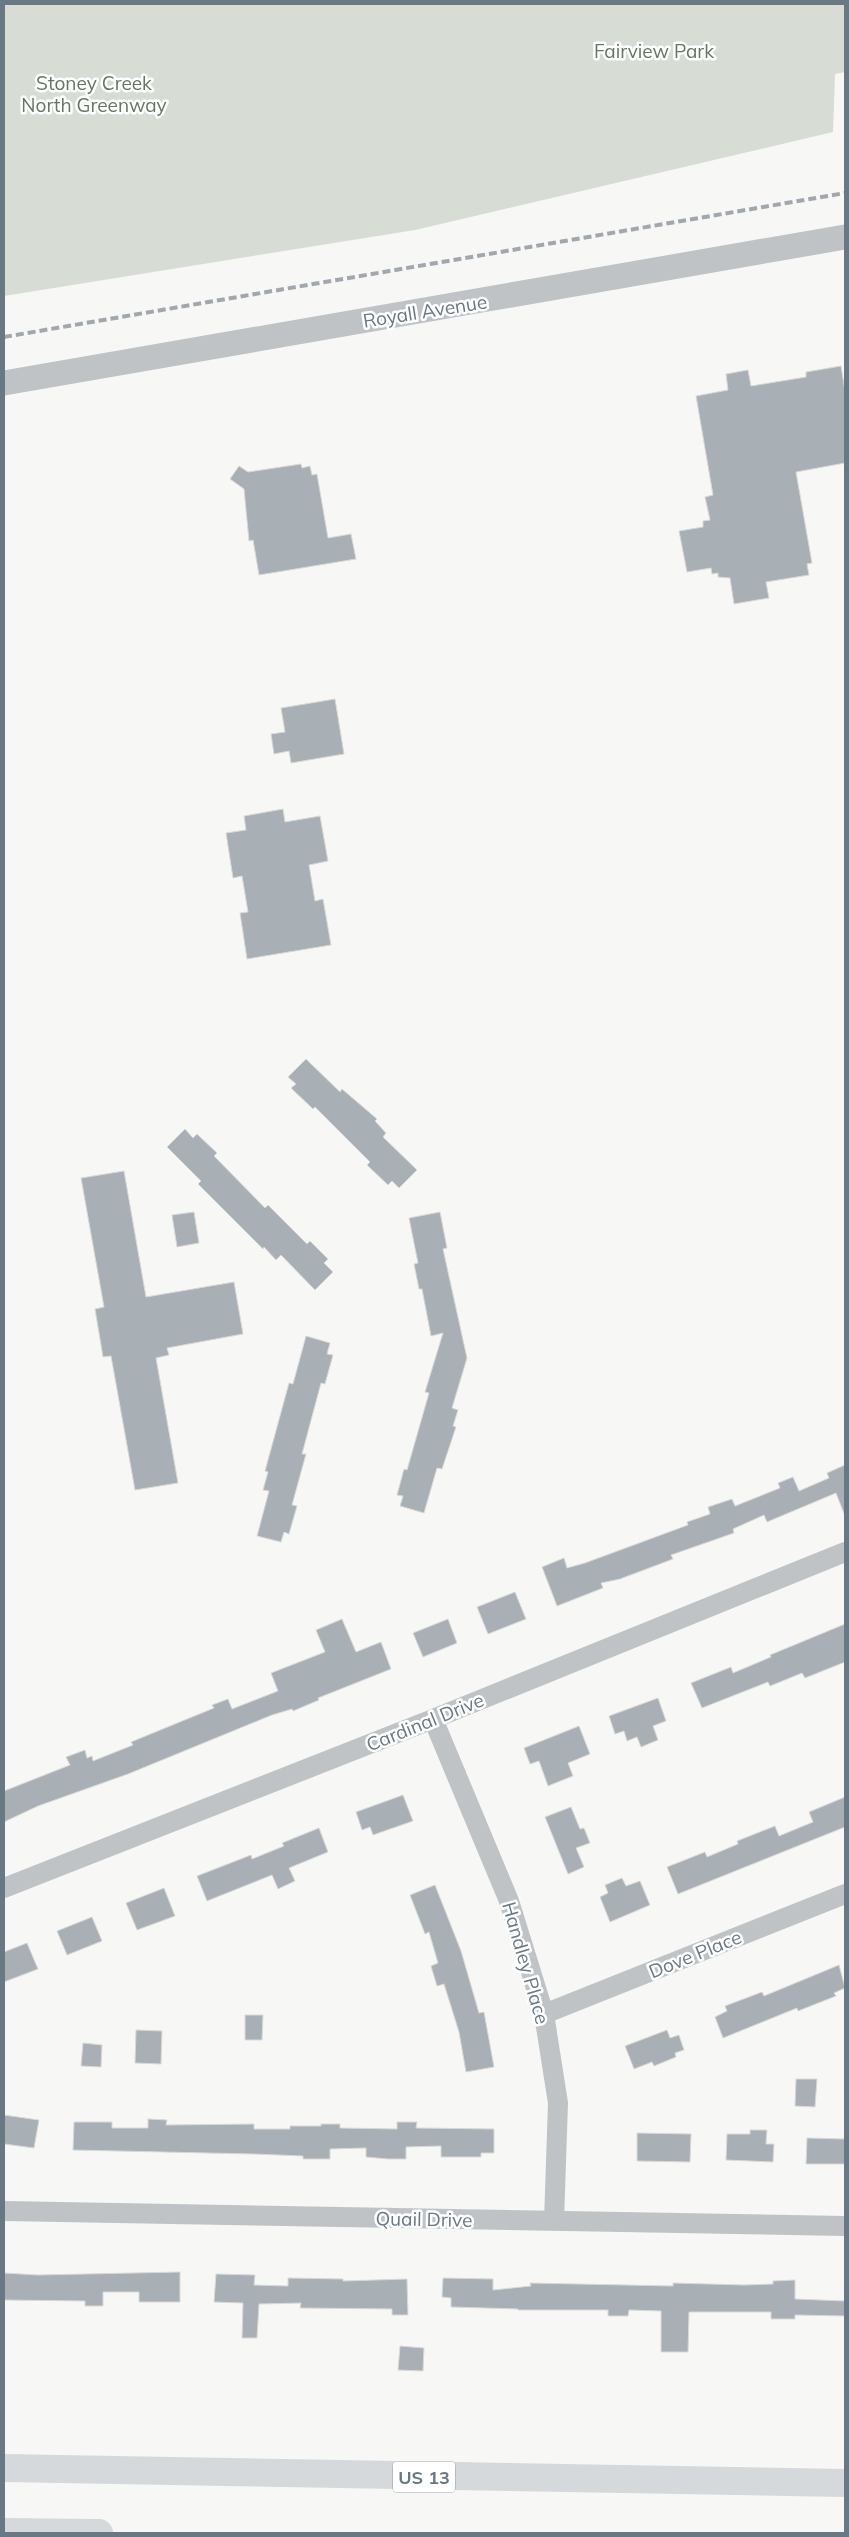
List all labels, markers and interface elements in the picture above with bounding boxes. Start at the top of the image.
park label: Fairview Park [594,39,714,63]
park label: Stoney Creek North Greenway [21,71,167,117]
street label: Royall Avenue [361,289,489,333]
street label: Cardinal Drive [363,1688,487,1756]
street label: Handley Place [497,1899,555,2027]
street label: Dove Place [645,1925,745,1983]
street label: Quail Drive [375,2206,473,2232]
road number: US 13 [393,2462,455,2492]

